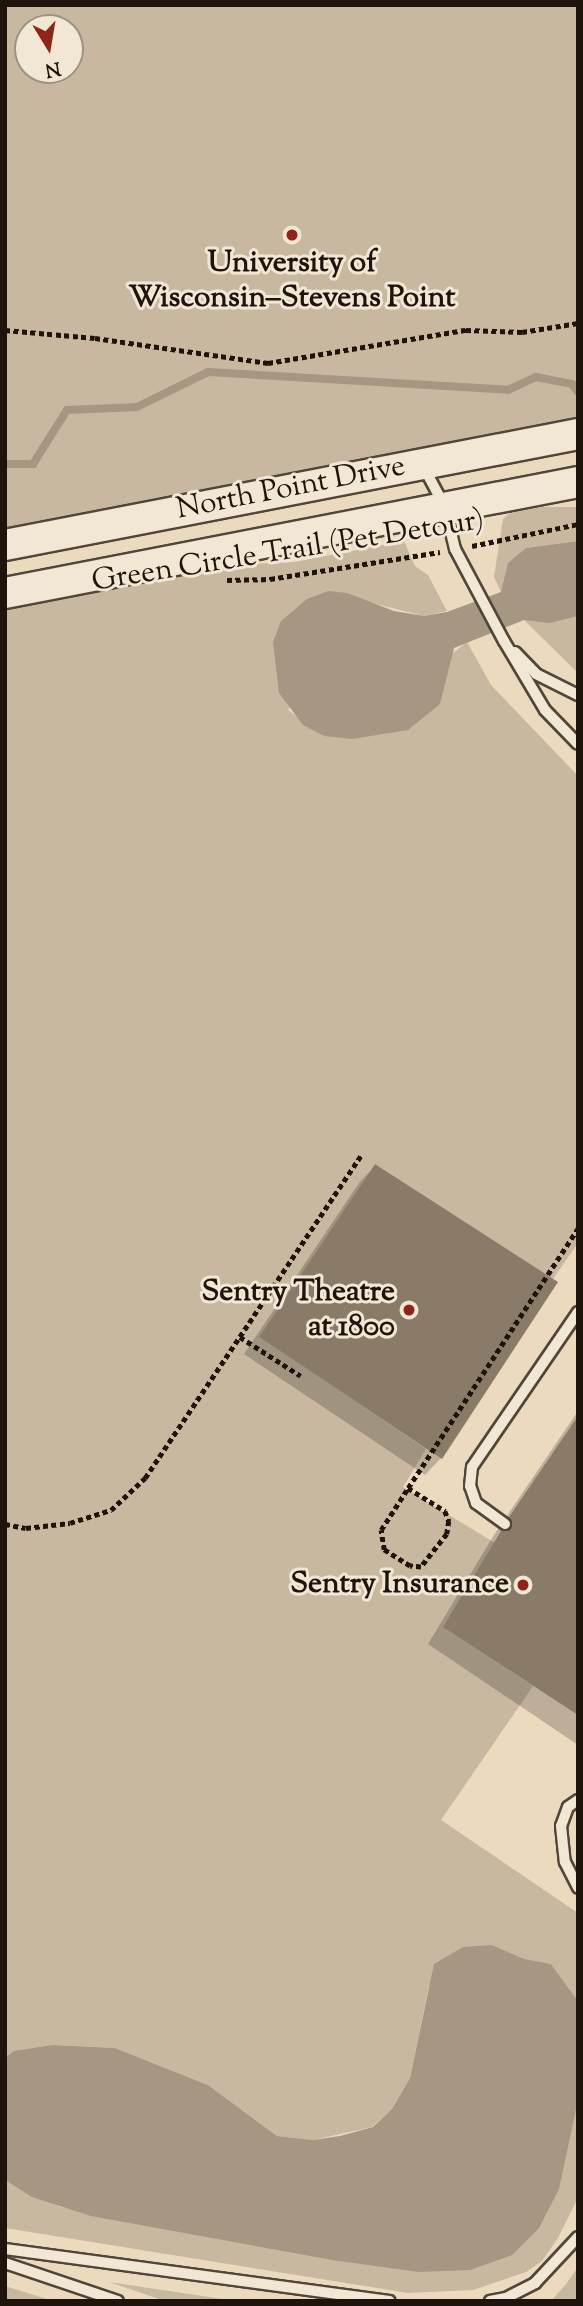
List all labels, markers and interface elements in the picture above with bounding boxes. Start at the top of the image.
north arrow [14,14,84,84]
text: N [43,53,63,83]
marker: University of Wisconsin–Stevens Point [284,227,300,243]
place label: University of Wisconsin–Stevens Point [129,246,455,316]
street label: North Point Drive [174,449,408,529]
street label: Green Circle Trail (Pet Detour) [89,503,487,601]
place label: Sentry Theatre at 1800 [201,1275,395,1346]
marker: Sentry Theatre at 1800 [401,1302,417,1318]
place label: Sentry Insurance [290,1567,509,1603]
marker: Sentry Insurance [515,1577,531,1593]

